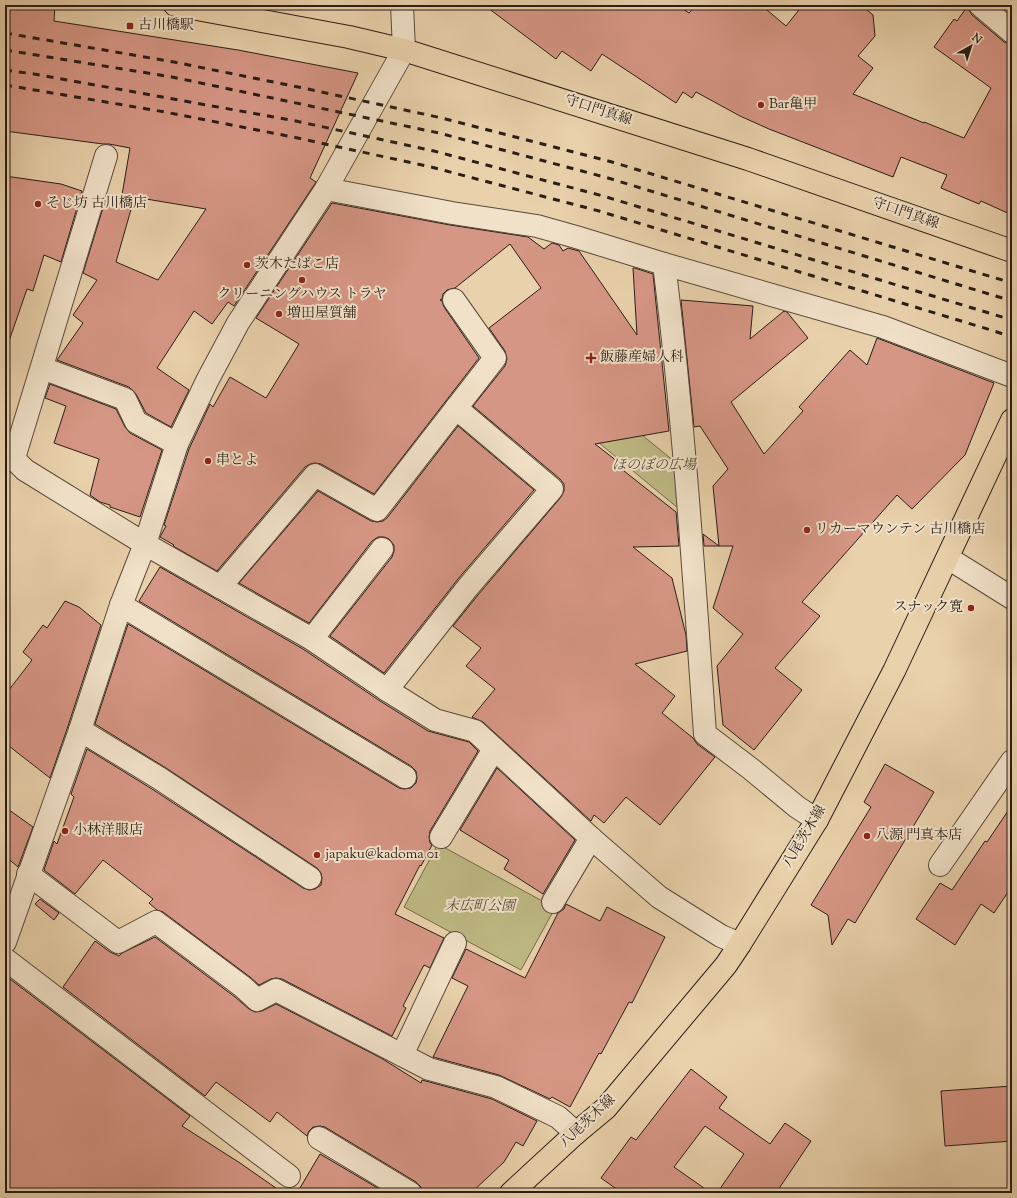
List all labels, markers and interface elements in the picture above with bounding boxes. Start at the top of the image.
place label: 古川橋駅 [138,16,194,36]
marker: 古川橋駅 [125,21,135,31]
north arrow [951,26,991,66]
text: N [967,29,985,48]
street label: 守口門真線 [562,91,634,131]
place label: Bar亀甲 [769,95,817,115]
marker: Bar亀甲 [756,100,766,110]
street label: 守口門真線 [869,193,941,235]
place label: そじ坊 古川橋店 [46,194,147,214]
marker: そじ坊 古川橋店 [33,199,43,209]
place label: 茨木たばこ店 [255,255,339,275]
marker: 茨木たばこ店 [242,260,252,270]
marker: クリーニングハウス トラヤ [297,275,307,285]
place label: クリーニングハウス トラヤ [217,285,387,305]
place label: 増田屋質舗 [287,304,357,324]
marker: 増田屋質舗 [274,309,284,319]
place label: 飯藤産婦人科 [600,348,684,368]
marker: 飯藤産婦人科 [585,352,597,364]
place label: 串とよ [216,451,258,471]
marker: 串とよ [203,456,213,466]
park label: ほのぼの広場 [612,456,698,476]
place label: リカーマウンテン 古川橋店 [815,520,985,540]
marker: リカーマウンテン 古川橋店 [802,525,812,535]
place label: スナック寛 [894,598,963,618]
marker: スナック寛 [966,603,976,613]
street label: 八尾茨木線 [778,802,832,872]
place label: 小林洋服店 [73,821,143,841]
marker: 小林洋服店 [60,826,70,836]
place label: 八源 門真本店 [875,826,962,846]
marker: 八源 門真本店 [862,831,872,841]
place label: japaku@kadoma 01 [325,845,439,865]
marker: japaku@kadoma 01 [312,850,322,860]
park label: 末広町公園 [445,897,517,917]
street label: 八尾茨木線 [556,1091,620,1153]

